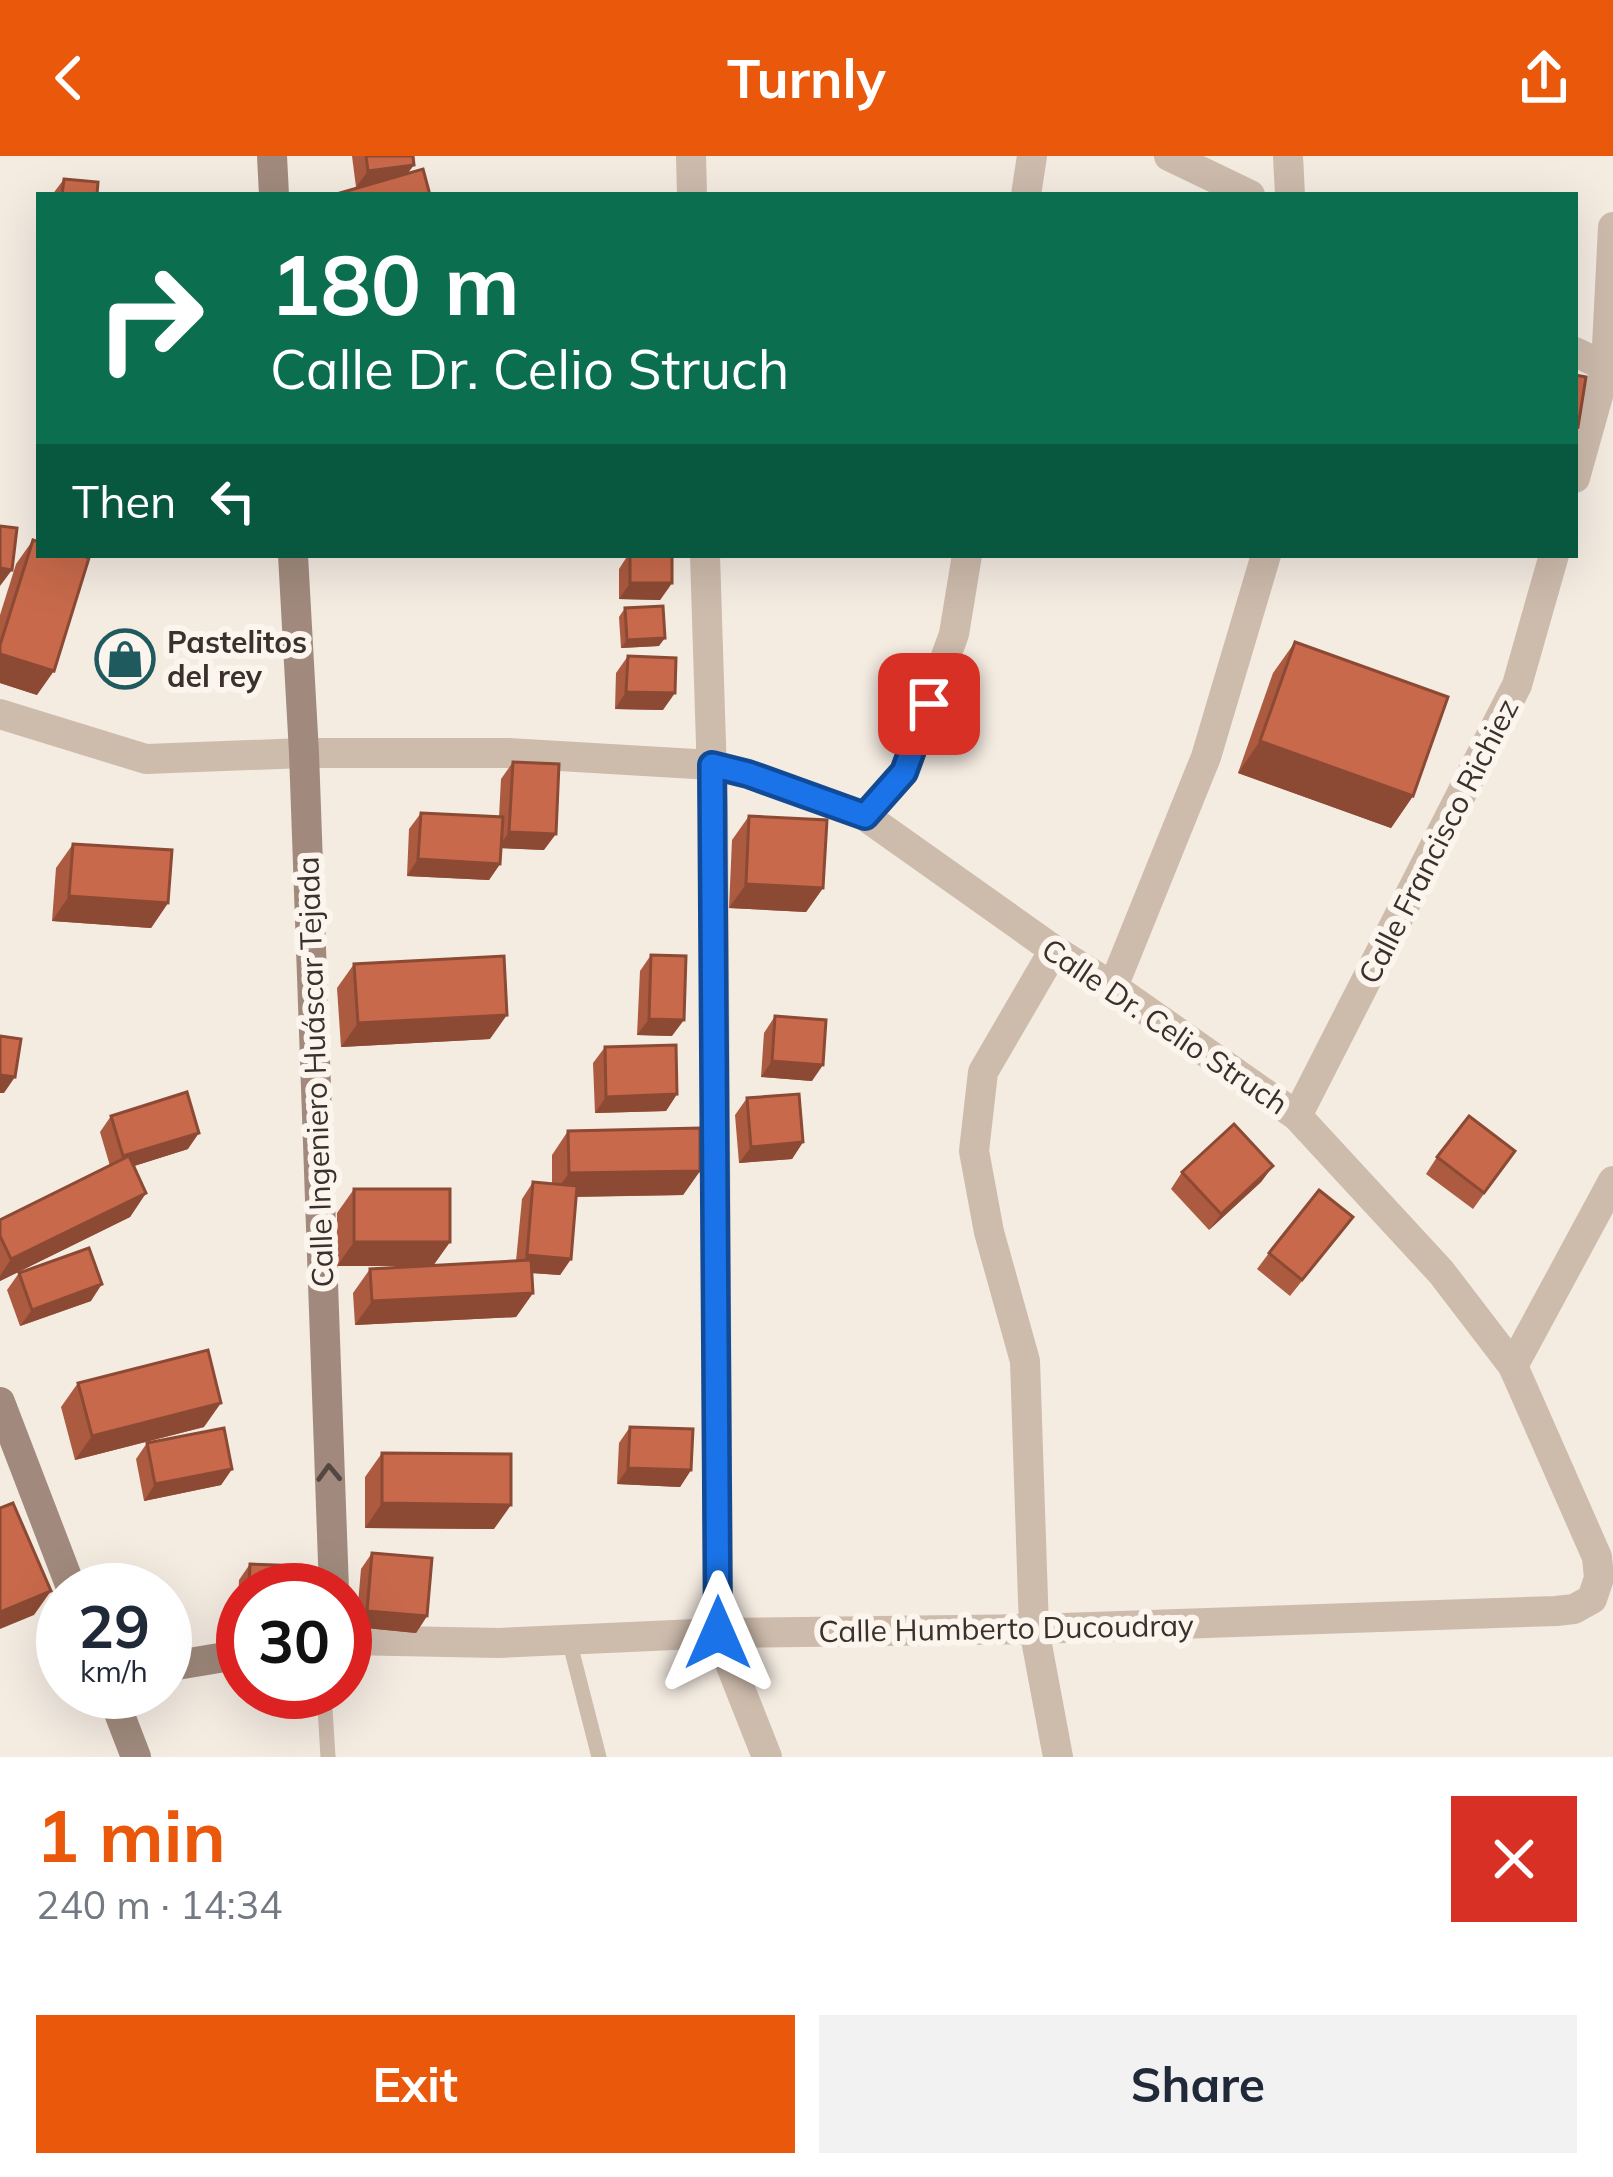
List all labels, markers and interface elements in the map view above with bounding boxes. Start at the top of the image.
text: Turnly [727,44,886,112]
icon: back [36,45,102,111]
icon: share [1511,45,1577,111]
text: 180 m [270,231,520,336]
icon: right [72,240,228,396]
text: Calle Dr. Celio Struch [270,335,789,403]
icon: left [200,468,266,534]
text: Then [72,473,176,529]
place label: Pastelitos del rey [167,623,307,695]
shop icon: Pastelitos del rey [94,628,156,690]
pin [878,653,980,755]
icon: arrive [896,671,962,737]
street label: Calle Francisco Richiez [1350,692,1526,990]
street label: Calle Ingeniero Huáscar Tejada [288,856,342,1288]
street label: Calle Dr. Celio Struch [1035,930,1295,1122]
one-way arrow [317,1463,343,1482]
speed limit sign: 30 [216,1563,372,1719]
position arrow [655,1570,781,1696]
text: 29 [78,1588,150,1663]
street label: Calle Humberto Ducoudray [818,1606,1194,1650]
text: km/h [80,1652,148,1690]
text: 1 min [36,1790,226,1880]
button: close [1451,1796,1577,1922]
text: 240 m · 14:34 [36,1880,282,1929]
button: Exit [36,2015,795,2153]
button: Share [819,2015,1577,2153]

